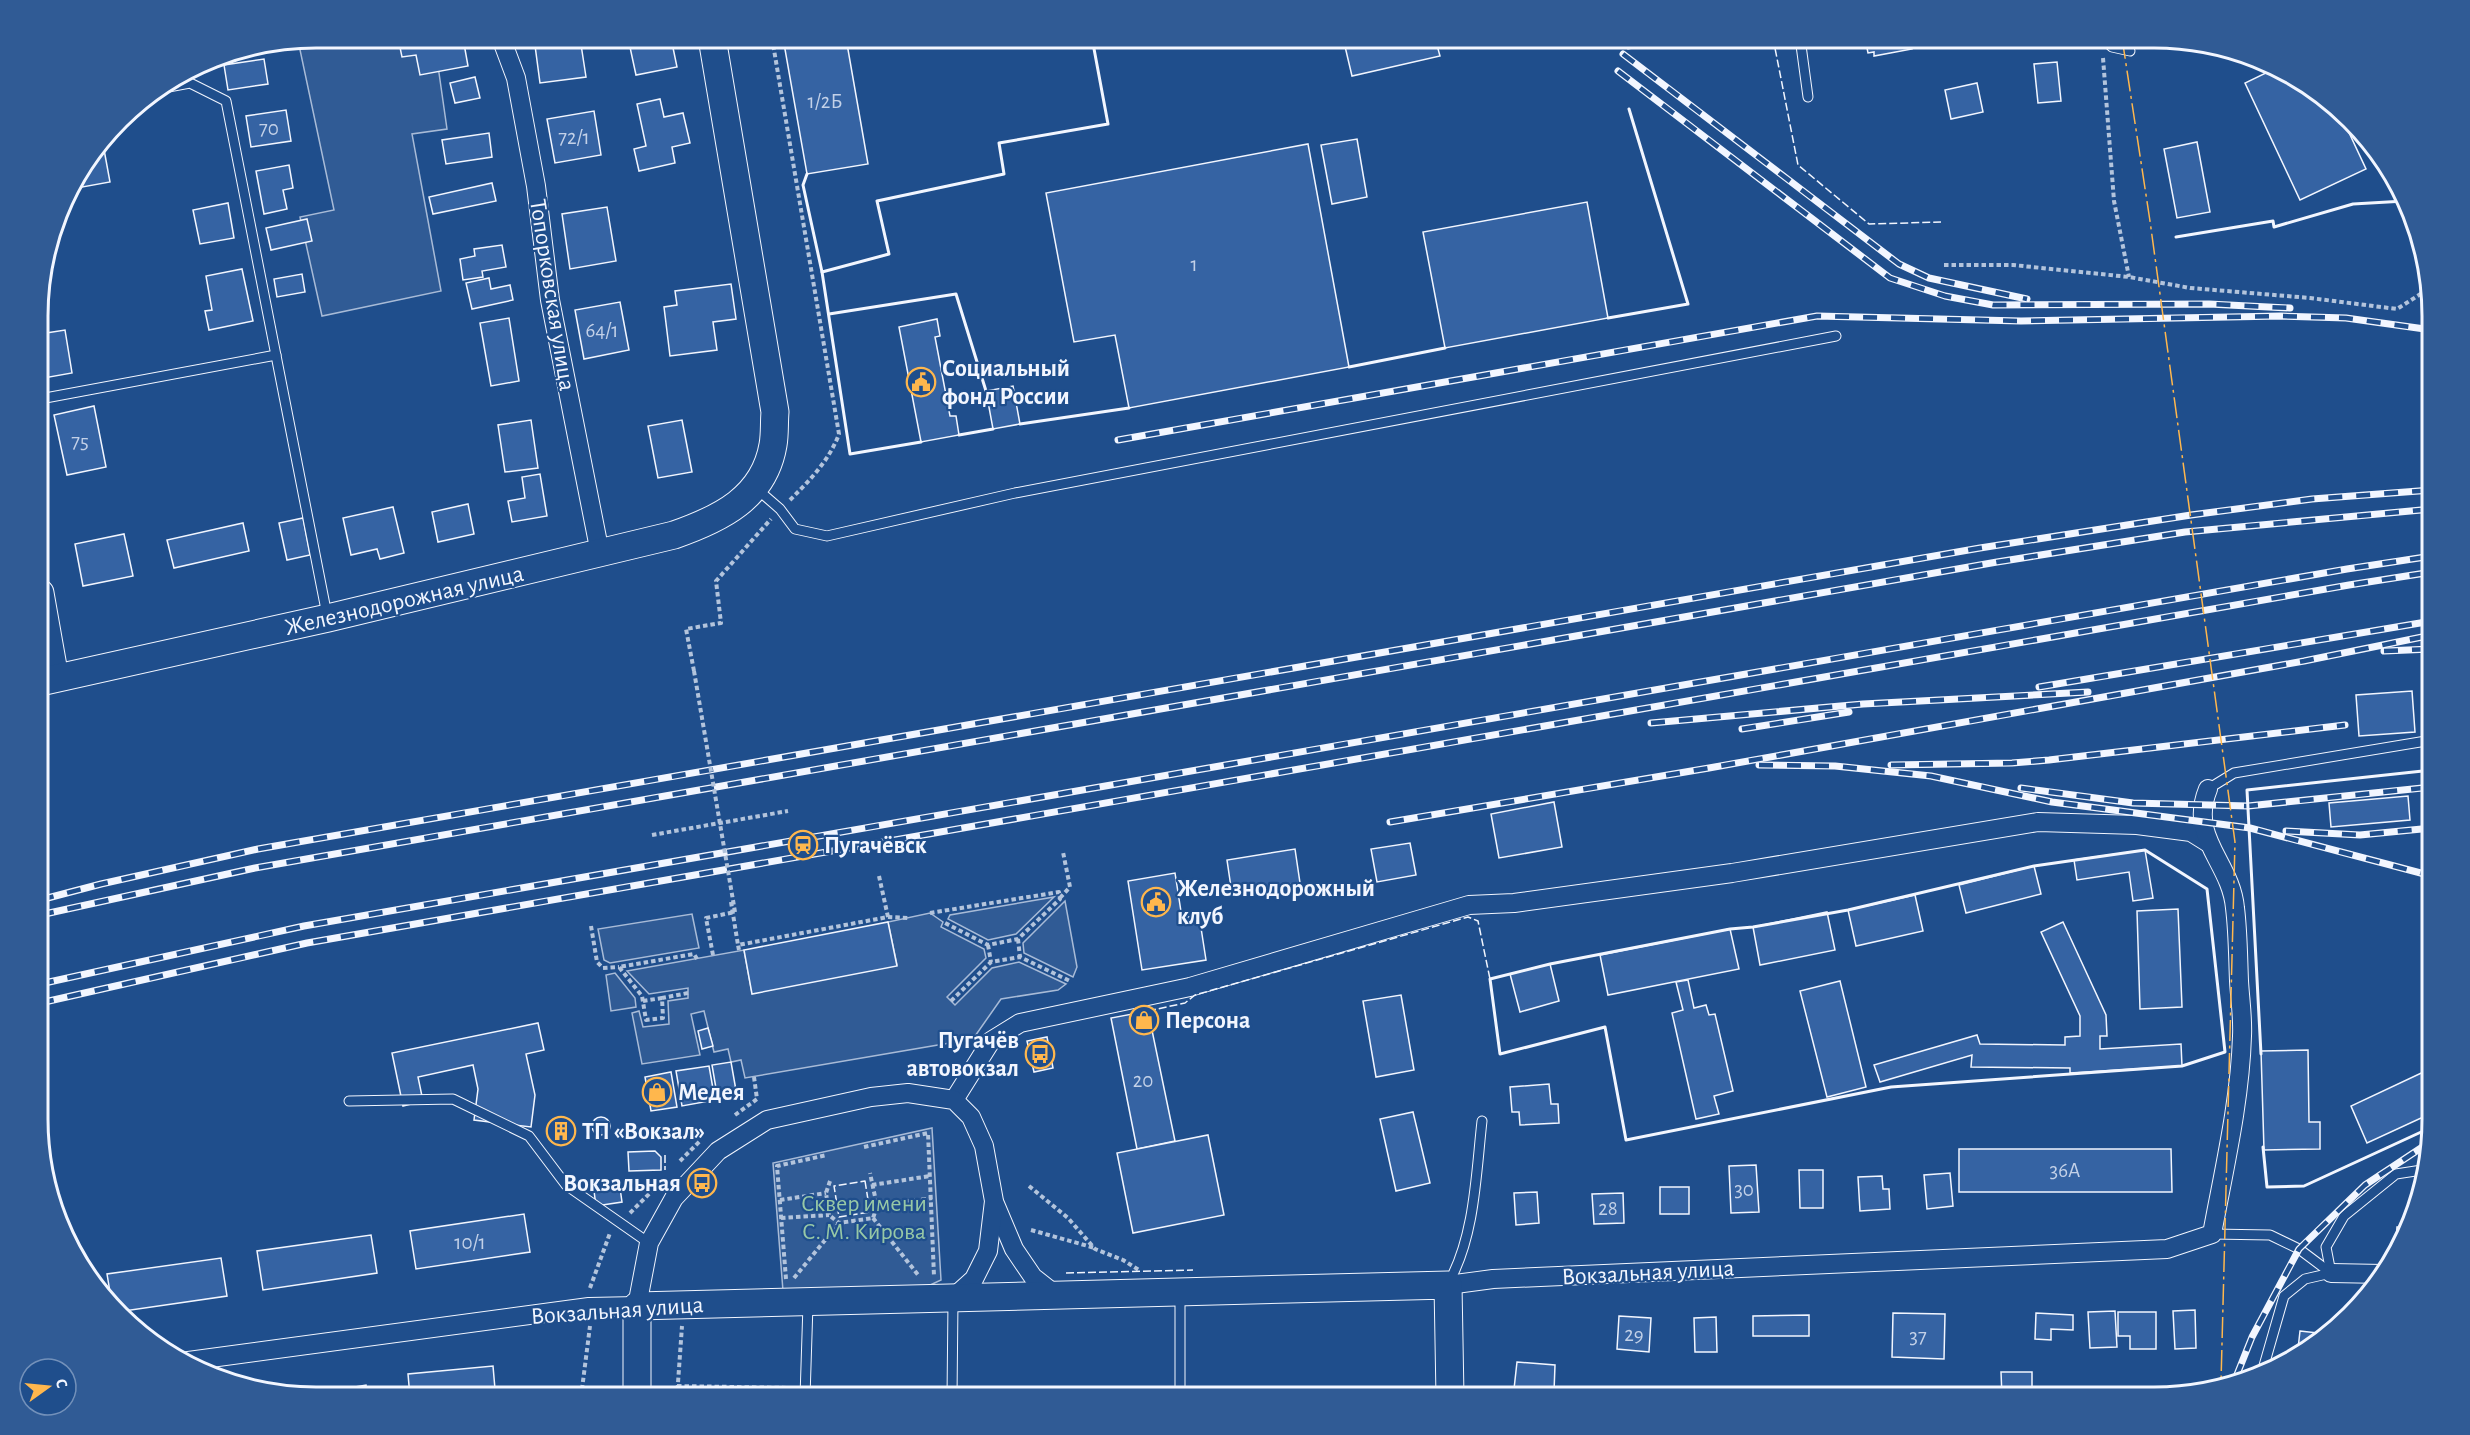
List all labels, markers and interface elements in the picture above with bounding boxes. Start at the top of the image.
house number: 1/2Б [808,91,842,112]
house number: 70 [259,118,279,139]
house number: 72/1 [558,127,590,148]
street label: Топорковская улица [525,198,579,393]
house number: 1 [1190,254,1198,275]
house number: 64/1 [585,320,619,341]
place label: Социальный фонд России [942,357,1070,409]
public building icon: Социальный фонд России [905,366,937,398]
house number: 75 [71,431,89,452]
street label: Железнодорожная улица [282,562,526,640]
station icon: Пугачёвск [787,829,819,861]
place label: Пугачёвск [824,834,927,858]
place label: Железнодорожный клуб [1177,877,1375,929]
public building icon: Железнодорожный клуб [1140,886,1172,918]
shop icon: Персона [1128,1004,1160,1036]
place label: Персона [1165,1009,1250,1033]
place label: Пугачёв автовокзал [907,1029,1019,1081]
bus stop icon: Пугачёв автовокзал [1024,1038,1056,1070]
house number: 20 [1133,1070,1153,1091]
shop icon: Медея [641,1076,673,1108]
place label: Медея [678,1081,745,1105]
building icon: ТП «Вокзал» [545,1115,577,1147]
place label: ТП «Вокзал» [582,1120,705,1144]
house number: 36А [2050,1160,2080,1181]
bus stop icon: Вокзальная [686,1167,718,1199]
place label: Вокзальная [563,1172,681,1196]
house number: 30 [1734,1179,1754,1200]
park label: Сквер имени С. М. Кирова [801,1192,927,1244]
house number: 28 [1598,1198,1618,1219]
house number: 10/1 [454,1232,486,1253]
street label: Вокзальная улица [1561,1256,1735,1290]
street label: Вокзальная улица [530,1293,704,1329]
house number: 29 [1624,1324,1644,1345]
house number: 37 [1909,1326,1927,1347]
north arrow [18,1357,78,1417]
text: С [53,1377,70,1390]

